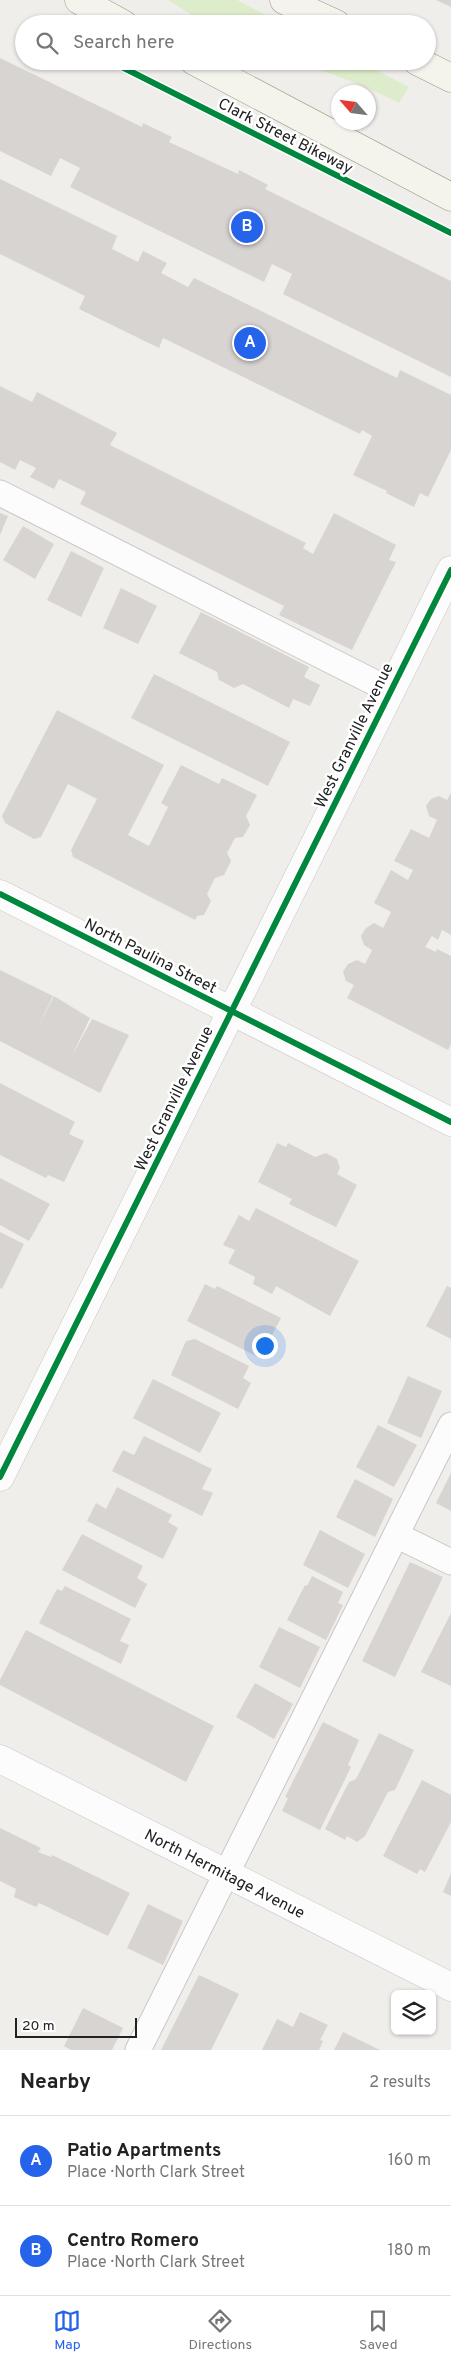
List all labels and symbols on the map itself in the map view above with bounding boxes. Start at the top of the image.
north arrow [331,85,376,130]
street label: Clark Street Bikeway [214,94,356,179]
pin: B [231,208,263,246]
pin: A [234,324,266,362]
street label: West Granville Avenue [311,660,399,812]
street label: North Paulina Street [81,915,220,999]
street label: West Granville Avenue [131,1023,219,1175]
your location [252,1333,278,1359]
street label: North Hermitage Avenue [140,1826,308,1924]
scale bar [15,2015,138,2038]

